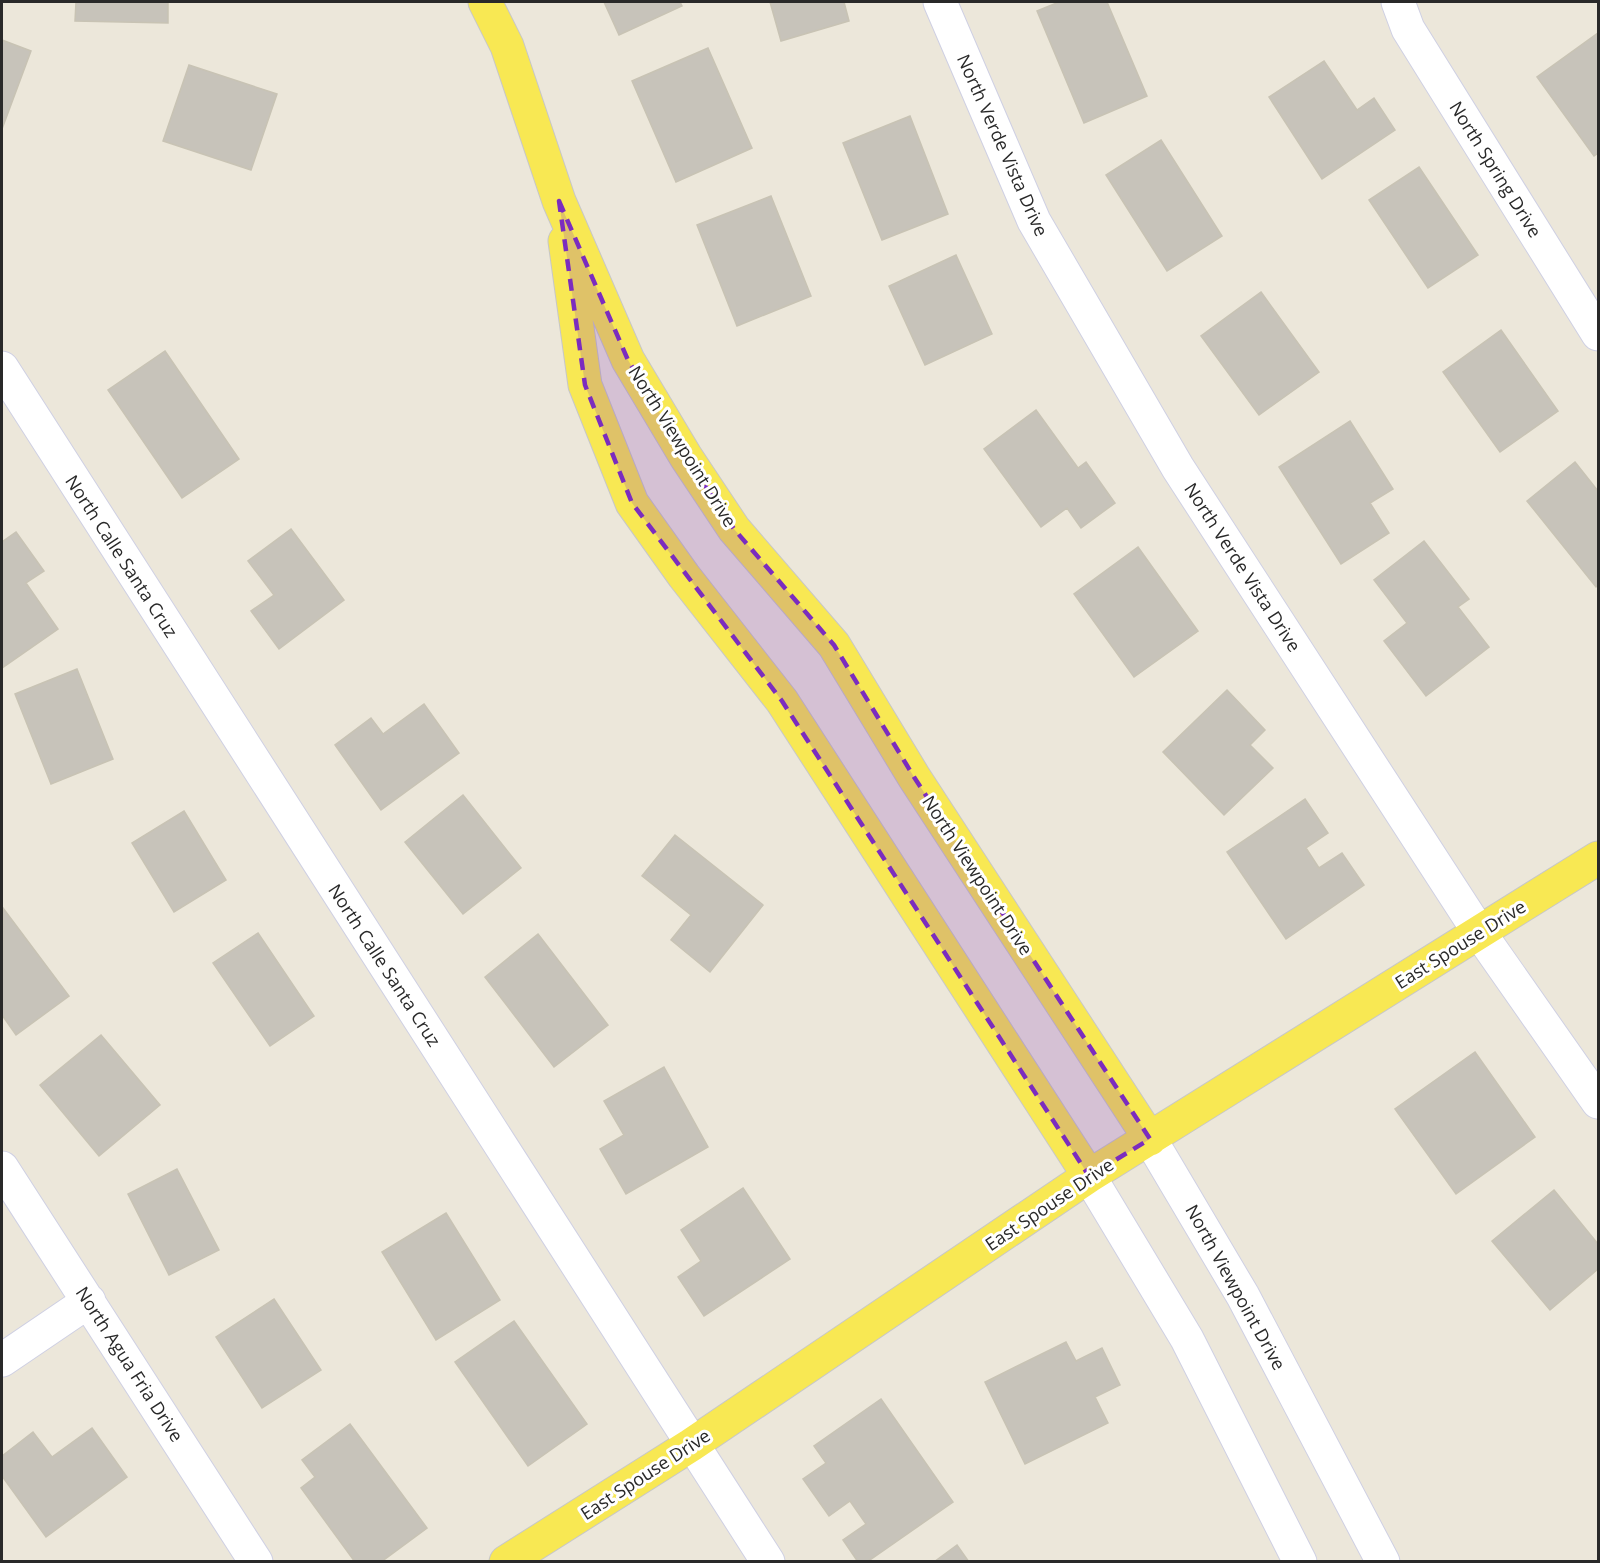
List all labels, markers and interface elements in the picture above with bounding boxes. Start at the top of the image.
street label: North Verde Vista Drive [952,50,1054,240]
street label: North Spring Drive [1444,96,1548,242]
street label: North Viewpoint Drive [624,361,742,531]
street label: North Calle Santa Cruz [60,470,184,642]
street label: North Verde Vista Drive [1179,478,1307,656]
street label: North Viewpoint Drive [917,791,1039,959]
street label: North Calle Santa Cruz [323,879,447,1051]
street label: East Spouse Drive [1390,894,1530,994]
street label: East Spouse Drive [980,1152,1118,1256]
street label: North Viewpoint Drive [1180,1200,1292,1374]
street label: North Agua Fria Drive [71,1282,189,1446]
street label: East Spouse Drive [576,1423,714,1525]

